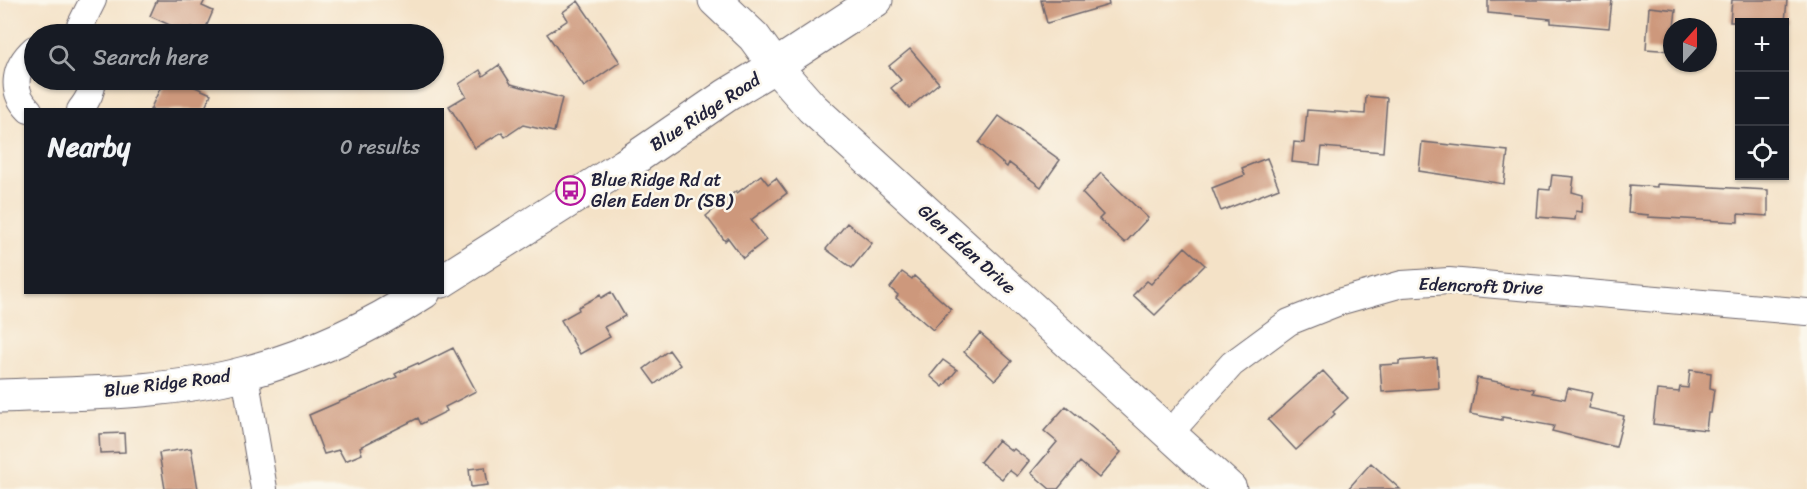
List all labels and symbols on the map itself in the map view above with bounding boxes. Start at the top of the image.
north arrow [1663,18,1717,72]
street label: Blue Ridge Road [643,63,768,160]
place label: Blue Ridge Rd at Glen Eden Dr (SB) [591,164,734,217]
bus stop icon: Blue Ridge Rd at Glen Eden Dr (SB) [554,174,586,206]
street label: Glen Eden Drive [910,196,1024,302]
street label: Edencroft Drive [1418,268,1544,304]
street label: Blue Ridge Road [102,359,233,407]

